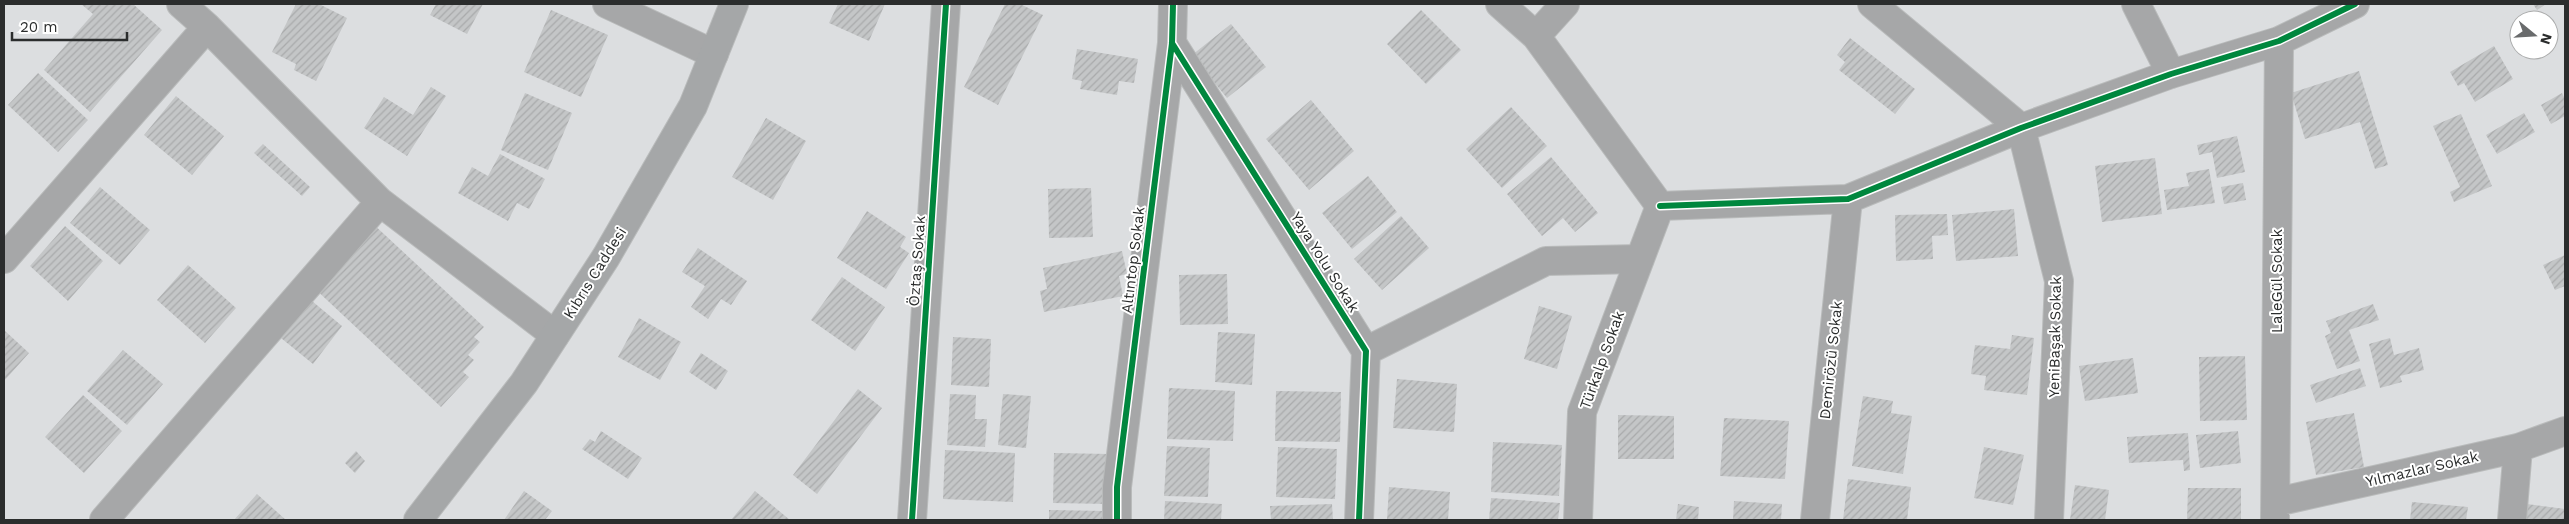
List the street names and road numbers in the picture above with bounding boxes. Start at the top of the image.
street label: Altıntop Sokak [1118,205,1149,314]
street label: Yaya Yolu Sokak [1287,208,1363,316]
street label: Öztaş Sokak [905,215,929,307]
street label: Kıbrıs Caddesi [560,224,630,322]
street label: LaleGül Sokak [2268,229,2286,333]
street label: YeniBaşak Sokak [2045,276,2065,398]
street label: Demirözü Sokak [1816,299,1846,420]
street label: Türkalp Sokak [1576,308,1628,412]
street label: Yılmazlar Sokak [2364,447,2481,491]

